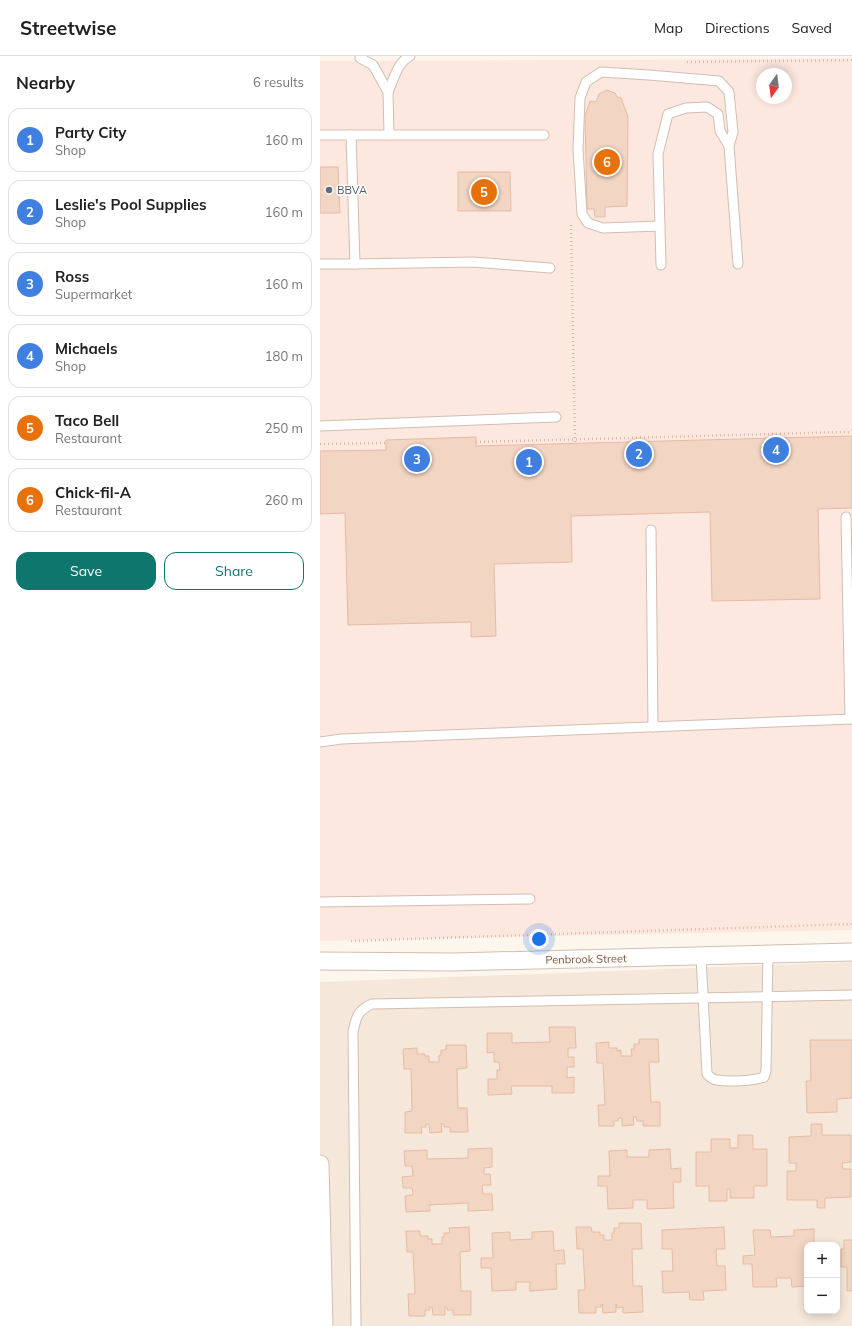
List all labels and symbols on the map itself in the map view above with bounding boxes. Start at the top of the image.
north arrow [756,68,792,104]
pin: 6 [594,147,620,177]
pin: 5 [471,177,497,207]
place label: BBVA [337,183,367,197]
marker: BBVA [324,185,334,195]
pin: 4 [763,435,789,465]
pin: 2 [626,439,652,469]
pin: 3 [404,444,430,474]
pin: 1 [516,447,542,477]
your location [529,929,549,949]
street label: Penbrook Street [545,951,627,967]

